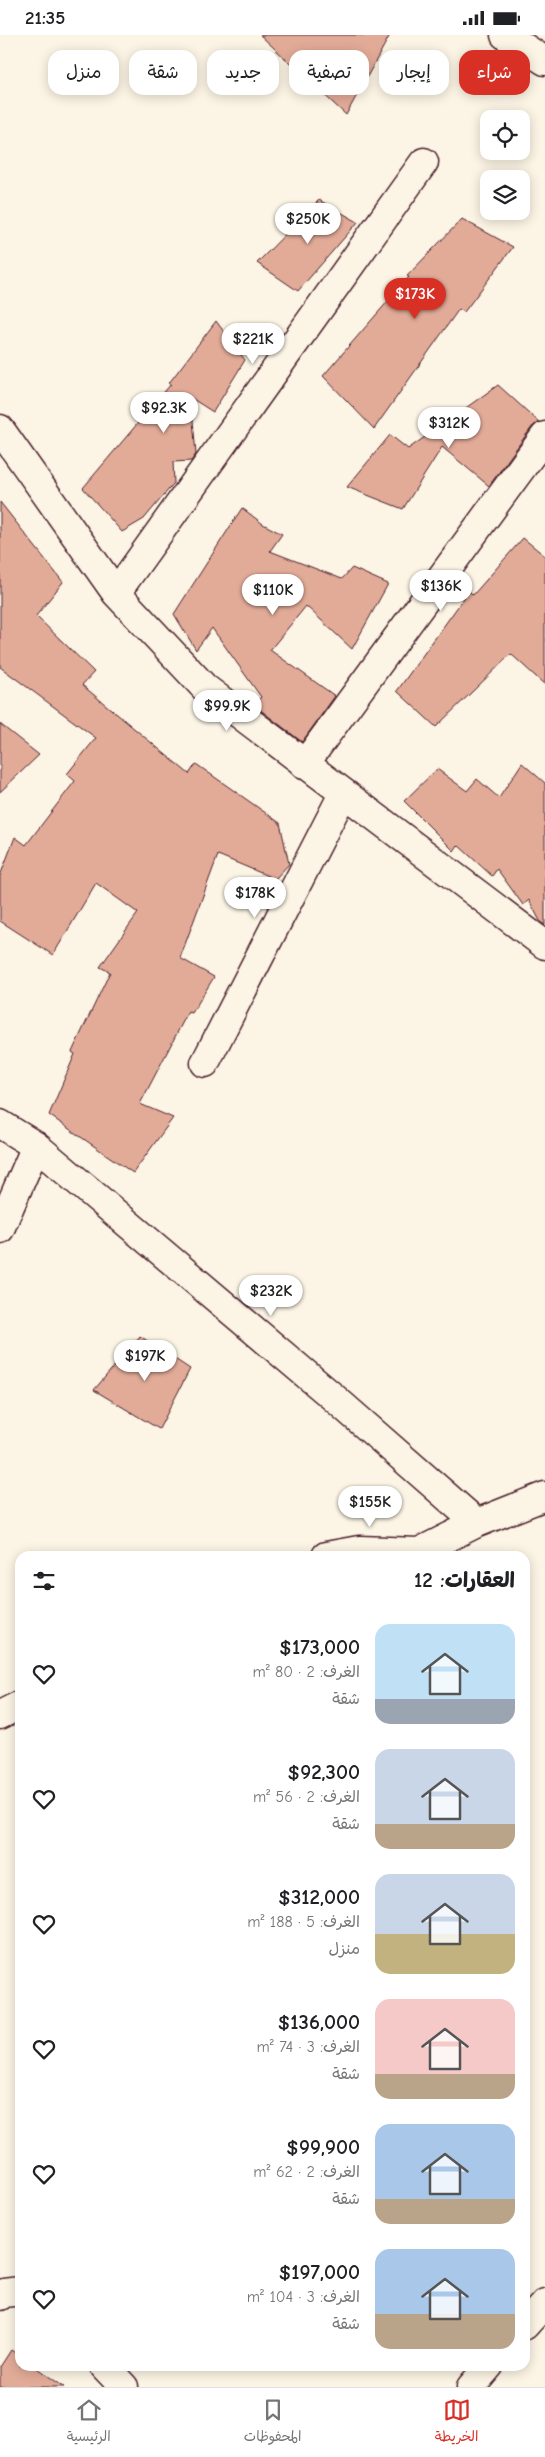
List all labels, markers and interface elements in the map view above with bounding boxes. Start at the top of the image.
text: 21:35 [25,7,65,29]
chip: منزل [48,50,119,95]
chip: شقة [129,50,197,95]
chip: جديد [207,50,279,95]
chip: تصفية [289,50,369,95]
chip: إيجار [379,50,449,95]
chip: شراء [459,50,530,95]
map controls [480,110,530,220]
button: locate [480,110,530,160]
button: layers [480,170,530,220]
pin: $250K [273,203,343,245]
text: $250K [286,210,330,228]
pin: $173K [380,277,450,320]
text: $173K [395,285,435,303]
pin: $221K [218,323,288,365]
text: $221K [233,330,273,348]
pin: $92.3K [123,391,205,434]
text: $92.3K [141,399,187,417]
pin: $312K [414,407,484,449]
text: $312K [429,414,469,432]
pin: $136K [406,569,476,612]
pin: $110K [238,573,308,616]
text: $136K [420,577,462,595]
text: $110K [253,581,293,599]
pin: $99.9K [186,689,268,732]
text: $99.9K [204,697,250,715]
pin: $178K [220,877,290,919]
text: $178K [235,884,275,902]
pin: $232K [236,1275,306,1317]
text: $232K [250,1282,292,1300]
pin: $197K [110,1339,180,1382]
text: $197K [125,1347,165,1365]
pin: $155K [335,1485,405,1528]
text: $155K [349,1493,391,1511]
icon: filters [30,1567,58,1595]
text: العقارات: 12 [414,1568,515,1592]
text: $173,000 [279,1635,360,1659]
icon: home [415,1644,475,1704]
icon: heart [30,1660,58,1688]
text: الغرف: 2 · 80 m² [252,1663,360,1681]
text: شقة [332,1690,360,1708]
text: $92,300 [288,1760,360,1784]
icon: home [415,1769,475,1829]
icon: heart [30,1785,58,1813]
text: الغرف: 2 · 56 m² [253,1788,360,1806]
text: شقة [332,1815,360,1833]
text: $312,000 [278,1885,360,1909]
icon: home [415,1894,475,1954]
icon: heart [30,1910,58,1938]
text: الغرف: 5 · 188 m² [247,1913,360,1931]
text: منزل [328,1940,360,1958]
text: $136,000 [278,2010,360,2034]
icon: home [415,2019,475,2079]
icon: heart [30,2035,58,2063]
text: الغرف: 3 · 74 m² [257,2038,360,2056]
text: شقة [332,2065,360,2083]
text: $99,900 [286,2135,360,2159]
icon: home [415,2144,475,2204]
icon: heart [30,2160,58,2188]
text: الغرف: 2 · 62 m² [253,2163,360,2181]
text: شقة [332,2190,360,2208]
text: $197,000 [279,2260,360,2284]
icon: home [415,2269,475,2329]
icon: heart [30,2285,58,2313]
text: الغرف: 3 · 104 m² [247,2288,360,2306]
text: شقة [332,2315,360,2333]
tab: الرئيسية [67,2396,111,2449]
tab: المحفوظات [244,2396,301,2449]
tab: الخريطة [435,2396,478,2449]

